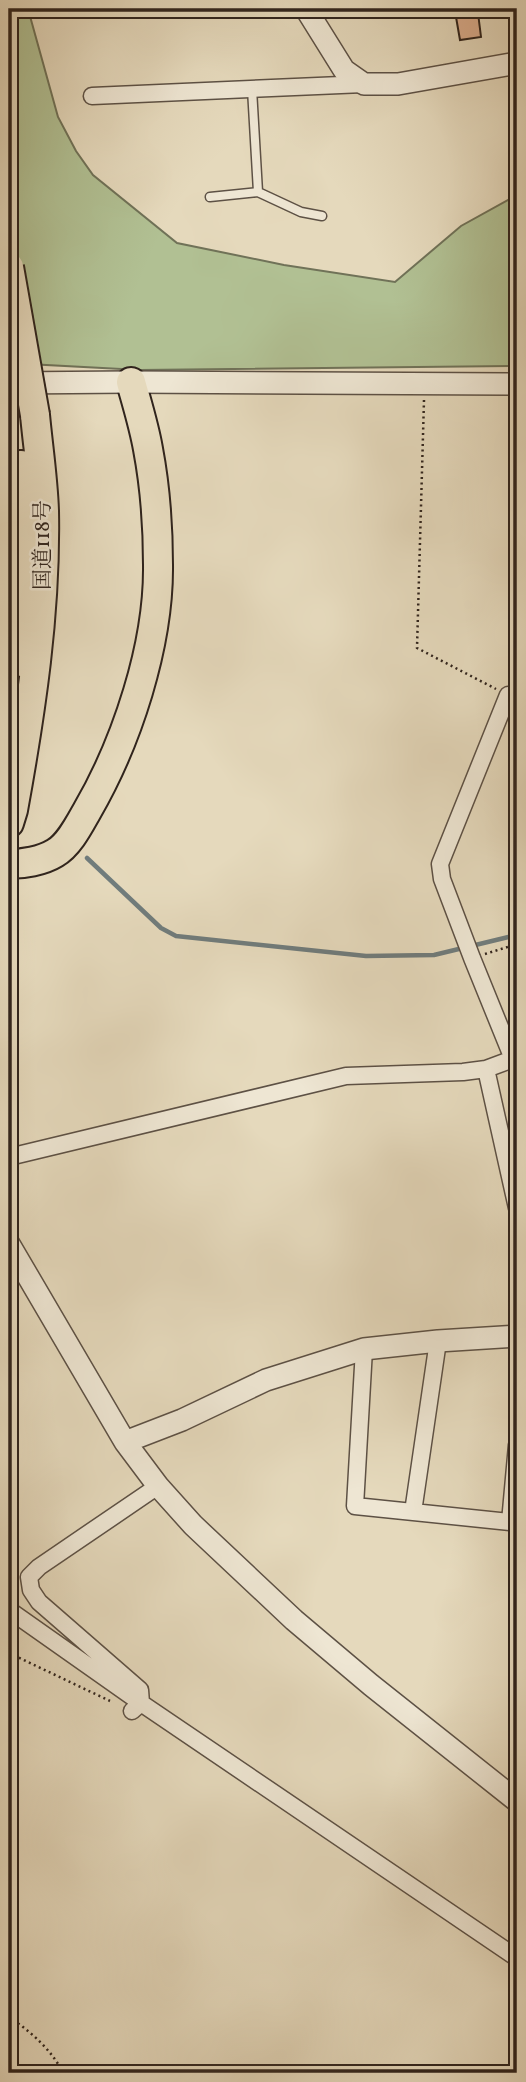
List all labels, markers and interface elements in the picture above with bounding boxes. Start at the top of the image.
street label: 国道118号 [29,500,58,590]

